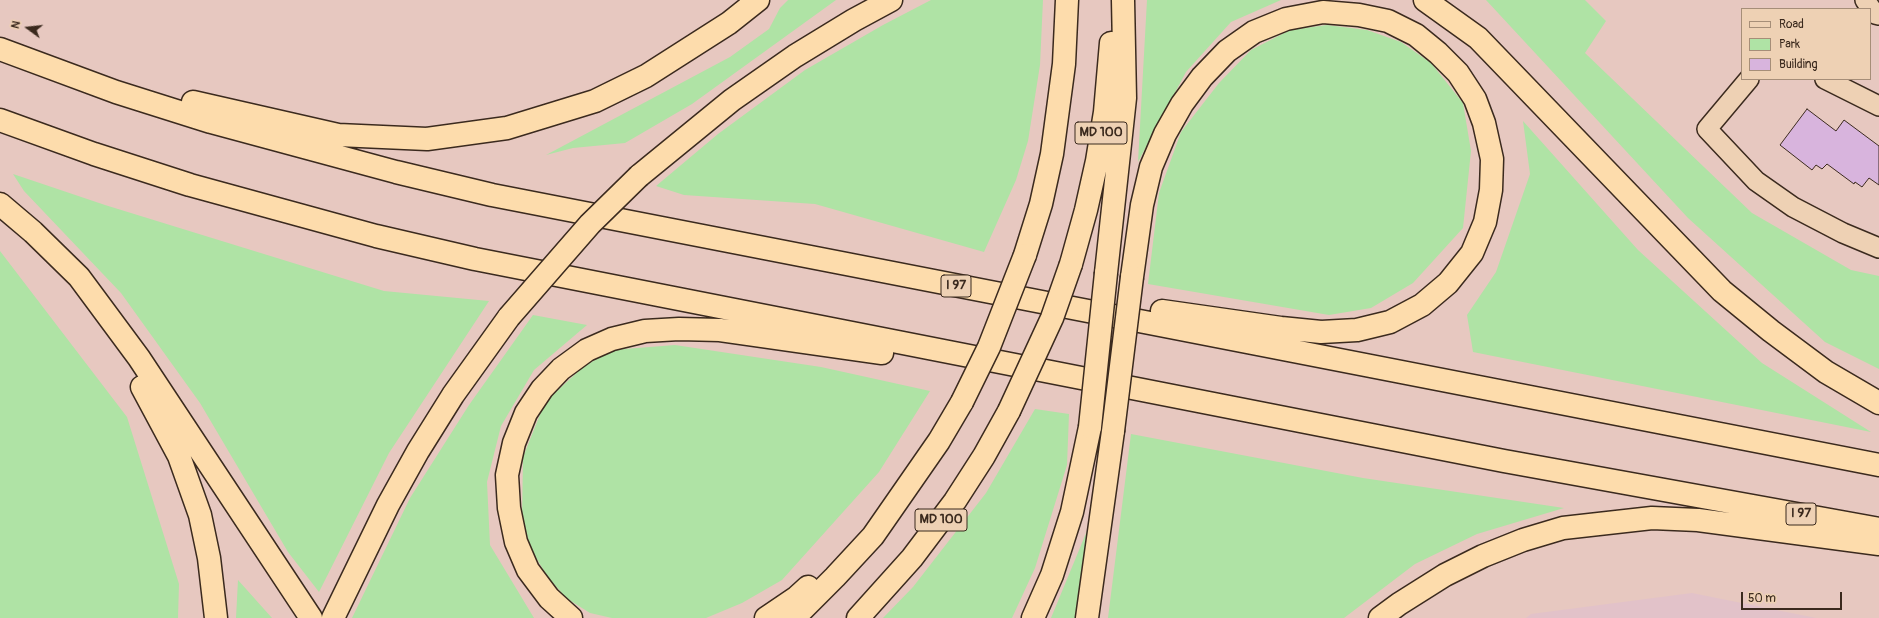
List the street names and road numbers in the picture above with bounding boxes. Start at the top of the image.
road number: MD 100 [1075,122,1127,144]
road number: I 97 [941,275,971,297]
road number: I 97 [1786,503,1816,525]
road number: MD 100 [915,509,967,531]

